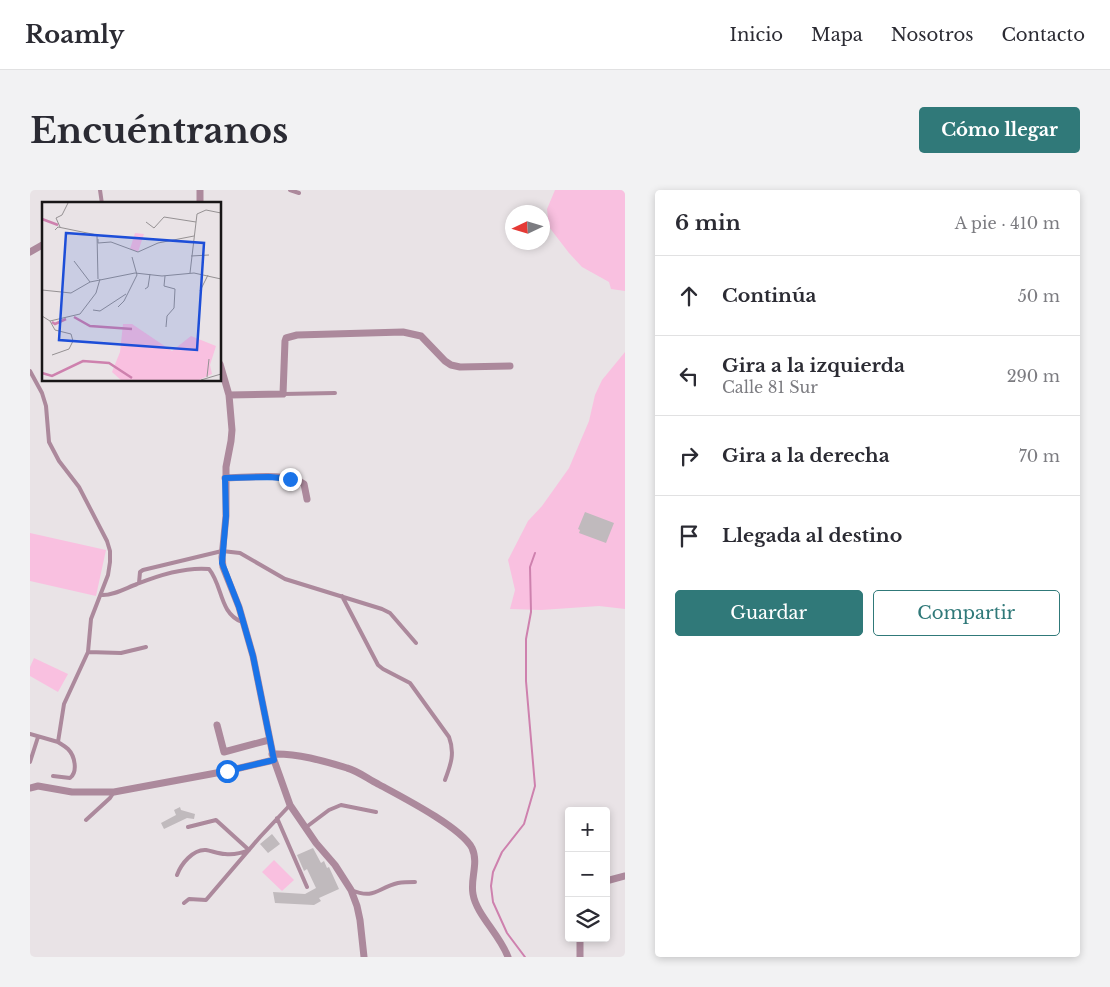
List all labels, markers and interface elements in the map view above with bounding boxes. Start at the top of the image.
text: Roamly [25,20,124,49]
text: Inicio [729,24,783,46]
text: Mapa [811,24,863,46]
text: Nosotros [891,24,973,46]
text: Contacto [1001,24,1085,46]
button: Cómo llegar [919,107,1080,153]
text: Encuéntranos [30,109,288,152]
inset map [42,202,221,381]
north arrow [505,205,550,250]
text: 6 min [675,210,741,236]
text: A pie · 410 m [955,213,1060,233]
icon: ahead [675,282,703,310]
text: Continúa [722,284,816,307]
text: 50 m [1018,286,1060,306]
text: Gira a la izquierda [722,354,905,377]
icon: left [675,362,703,390]
text: 290 m [1007,366,1060,386]
text: Calle 81 Sur [722,377,818,397]
icon: right [675,442,703,470]
text: Gira a la derecha [722,444,890,467]
text: 70 m [1019,446,1060,466]
route end [279,468,302,491]
icon: arrive [675,522,703,550]
text: Llegada al destino [722,524,902,547]
button: Guardar [675,590,863,636]
button: Compartir [873,590,1060,636]
route start [216,760,239,783]
map controls [565,807,610,942]
button: + [565,807,610,852]
button: − [565,852,610,897]
button: layers [565,897,610,942]

